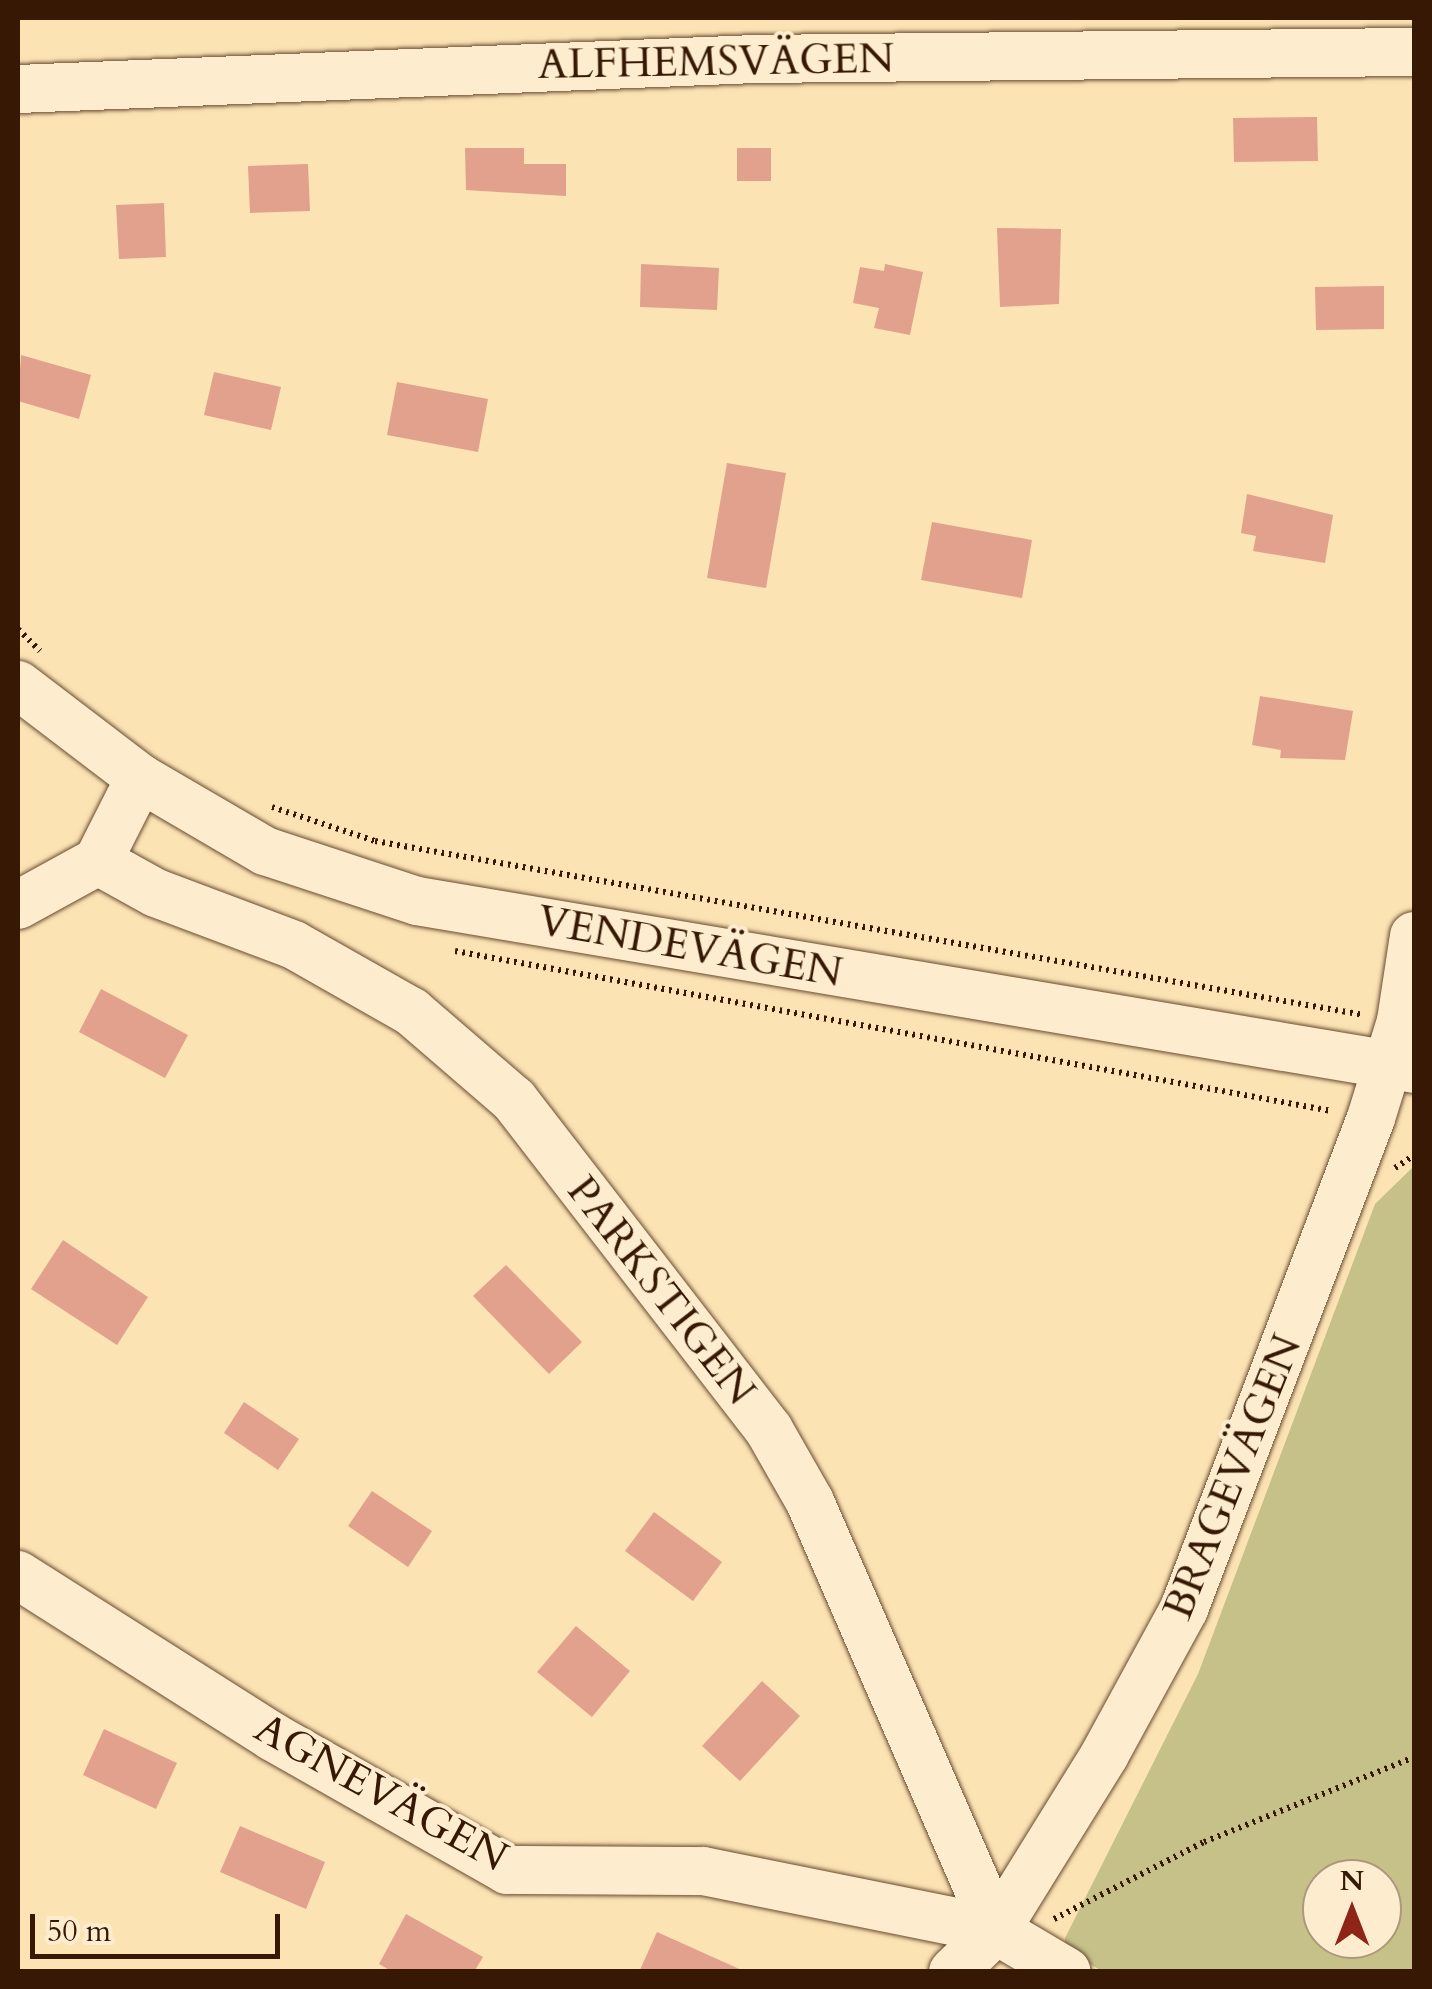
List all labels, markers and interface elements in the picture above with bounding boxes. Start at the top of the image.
street label: ALFHEMSVÄGEN [537,34,895,90]
street label: VENDEVÄGEN [534,895,846,999]
street label: PARKSTIGEN [556,1167,766,1415]
street label: BRAGEVÄGEN [1153,1327,1313,1627]
street label: AGNEVÄGEN [246,1703,516,1883]
north arrow [1302,1859,1402,1959]
text: N [1340,1862,1364,1900]
scale bar [35,1894,285,1956]
text: 50 m [47,1911,111,1952]

